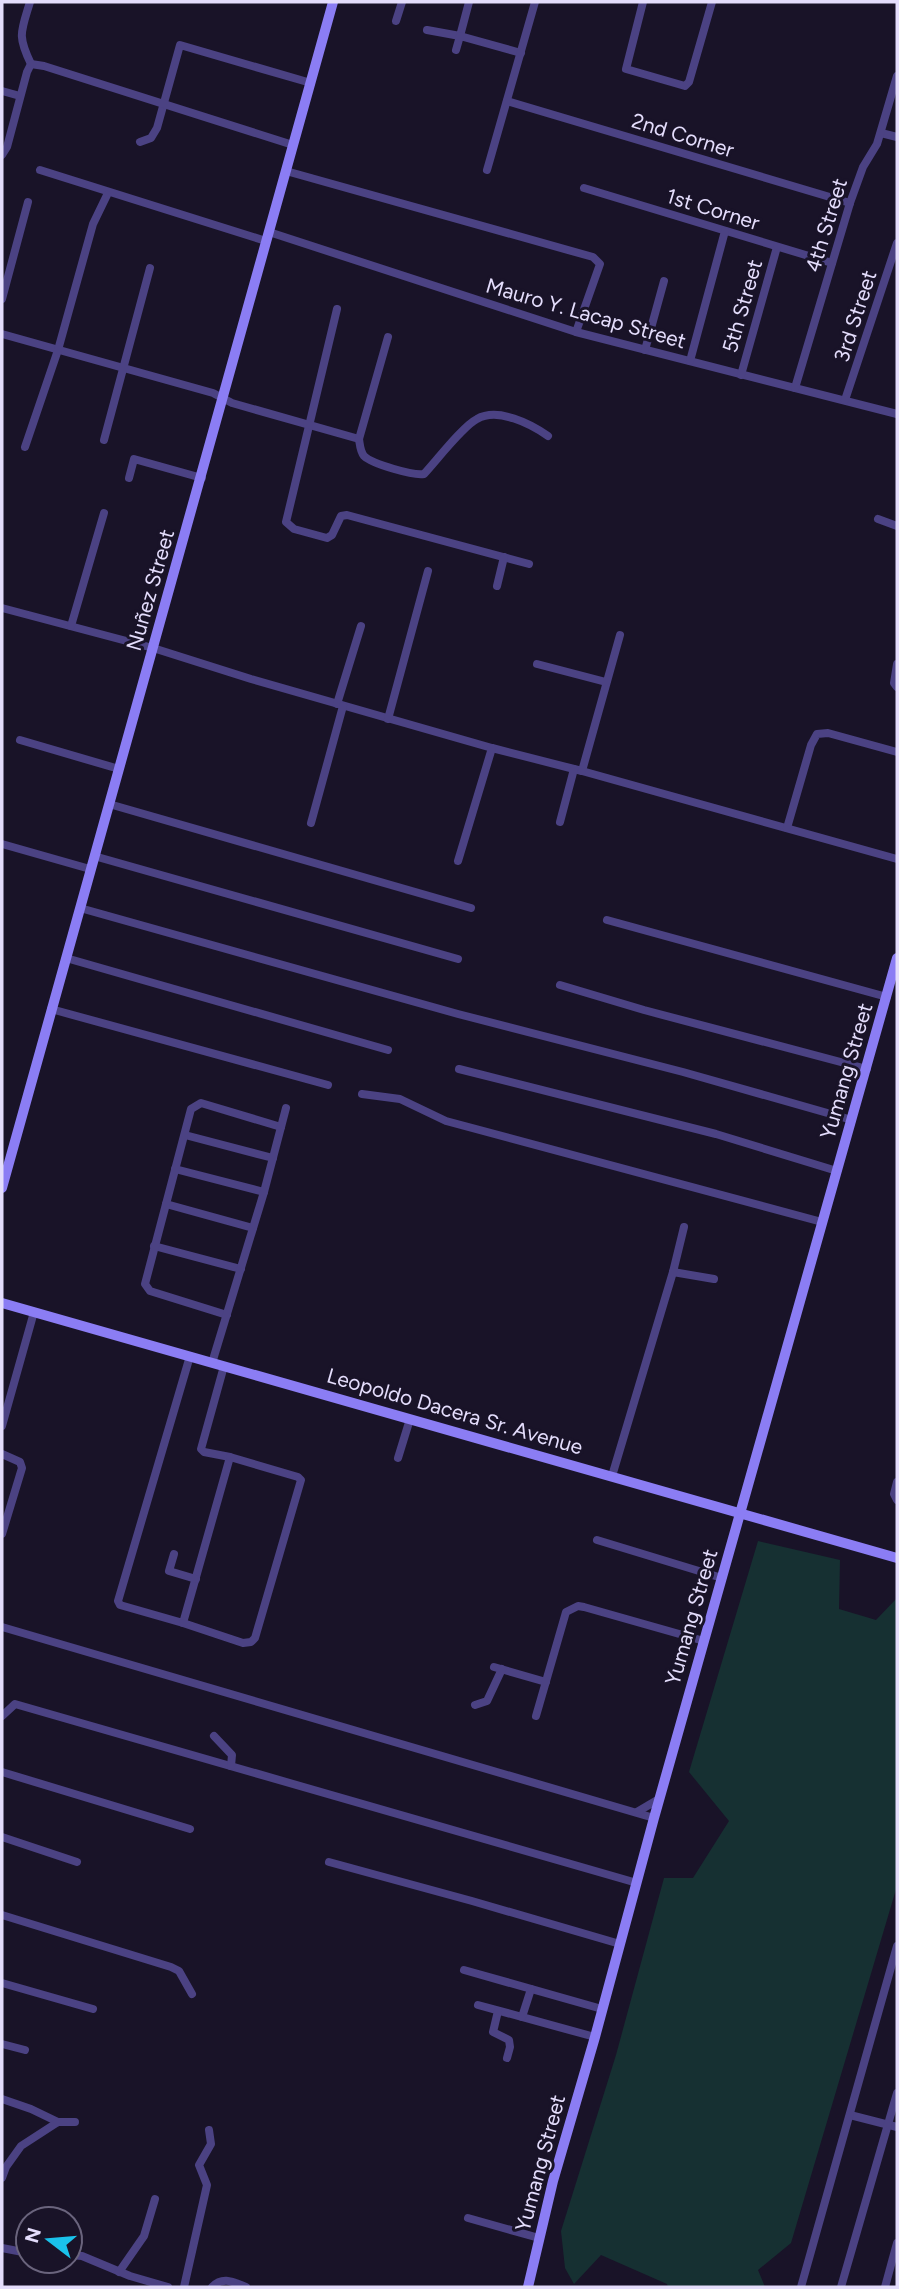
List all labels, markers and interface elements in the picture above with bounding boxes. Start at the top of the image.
street label: 2nd Corner [629,108,737,162]
street label: 4th Street [800,175,852,275]
street label: 1st Corner [663,183,763,235]
street label: 5th Street [717,256,767,355]
street label: 3rd Street [828,267,882,365]
street label: Mauro Y. Lacap Street [483,272,689,354]
street label: Nuñez Street [121,526,179,654]
street label: Yumang Street [815,1000,877,1142]
street label: Leopoldo Dacera Sr. Avenue [324,1362,586,1460]
street label: Yumang Street [660,1546,722,1688]
street label: Yumang Street [510,2092,570,2234]
north arrow [14,2205,84,2275]
text: N [20,2225,46,2246]

